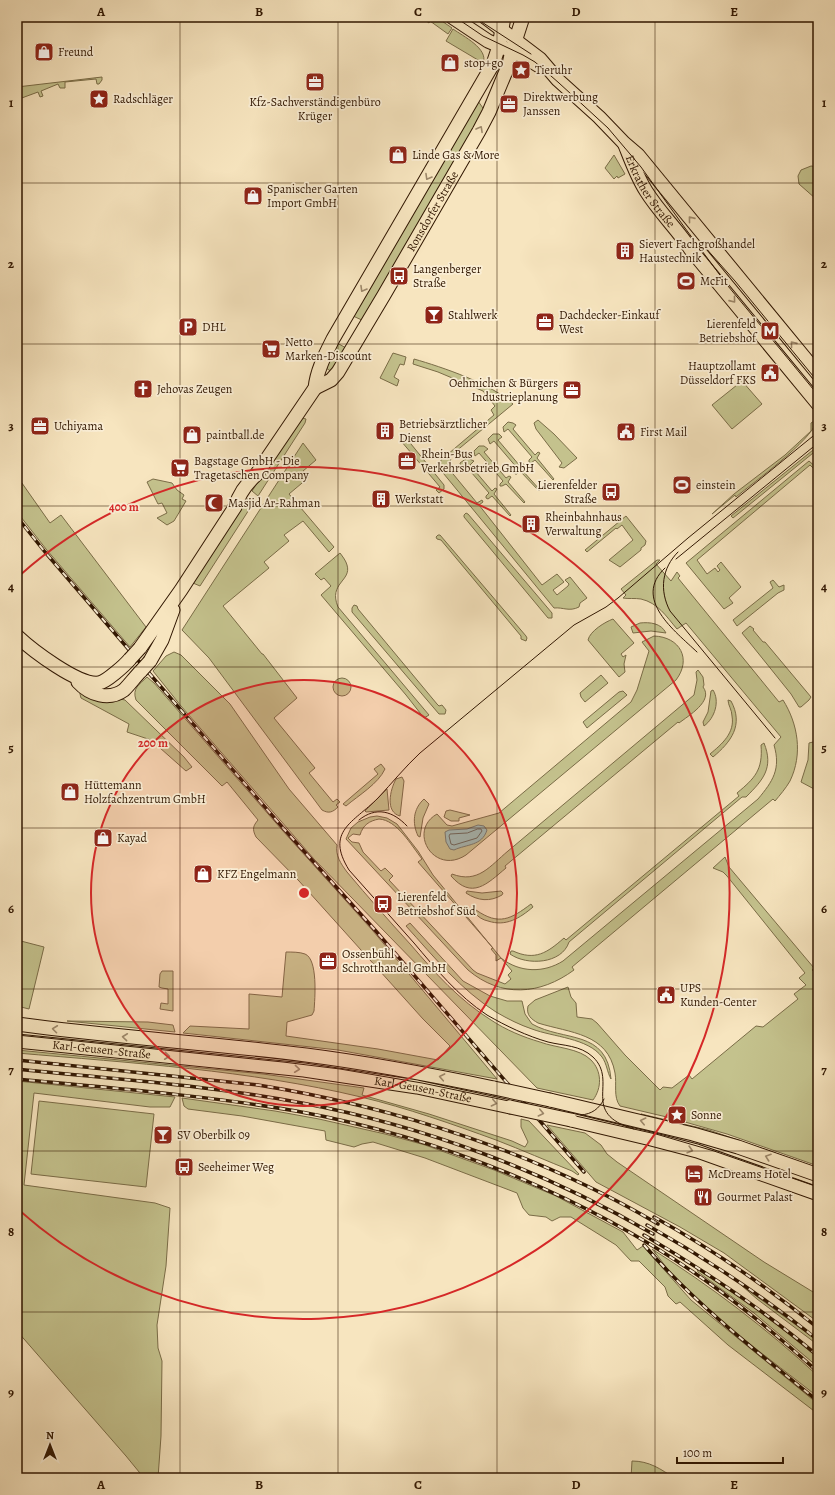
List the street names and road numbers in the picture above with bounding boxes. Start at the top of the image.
street label: Erkrather Straße [622,153,679,231]
street label: Ronsdorfer Straße [403,168,462,254]
street label: Karl-Geusen-Straße [51,1037,152,1062]
street label: Karl-Geusen-Straße [373,1073,473,1107]

